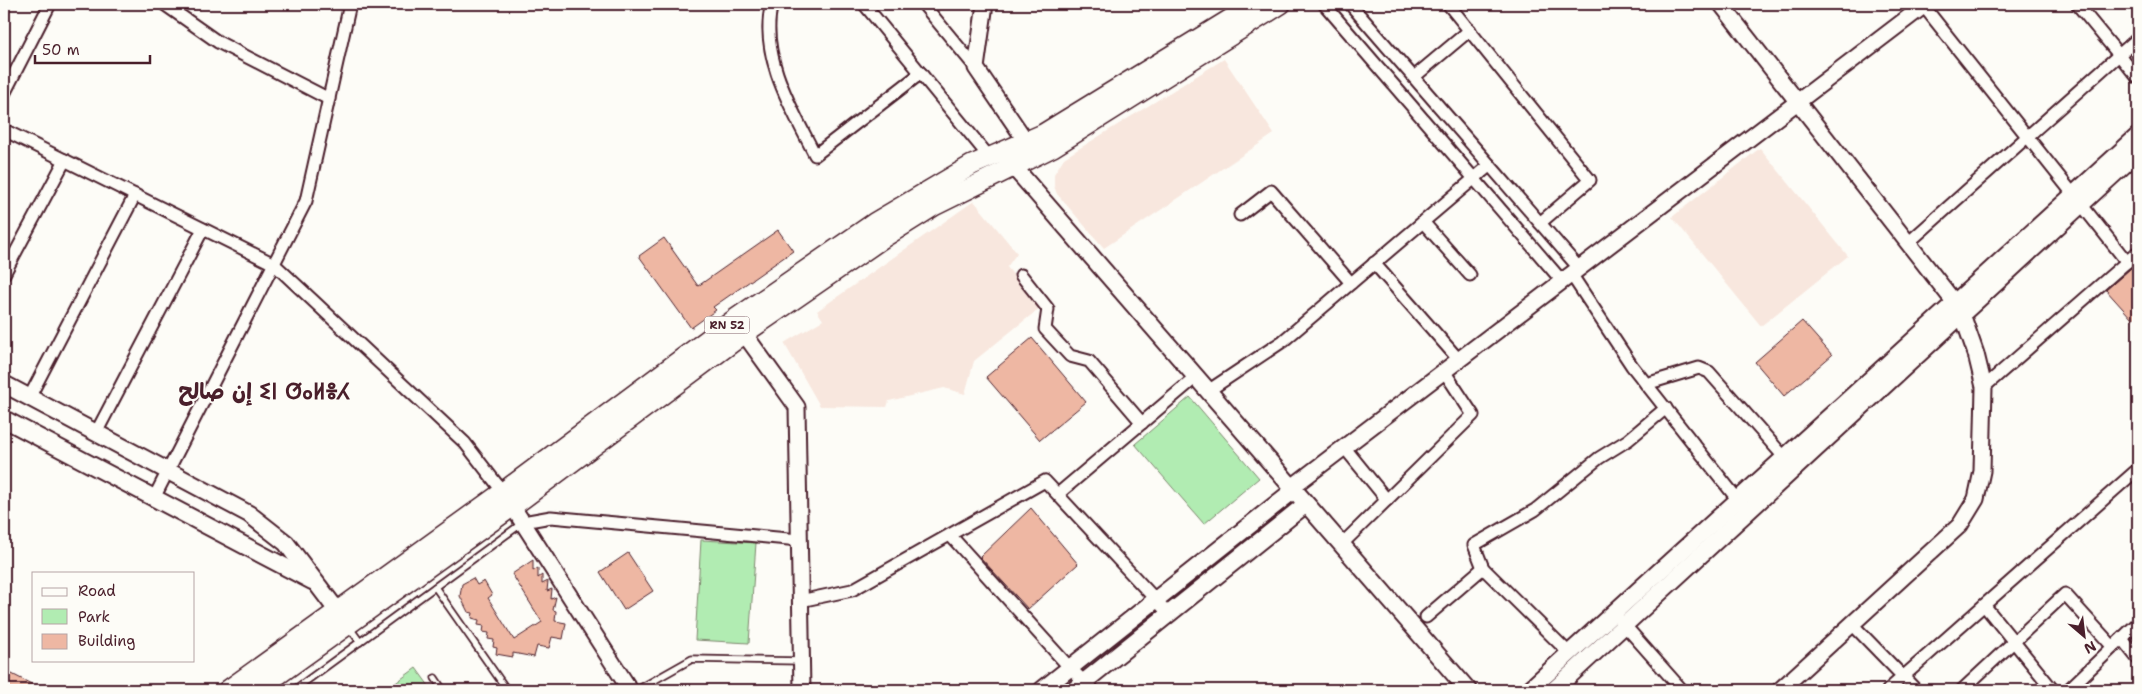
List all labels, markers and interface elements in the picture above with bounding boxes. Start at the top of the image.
scale bar [35,32,150,64]
text: 50 m [42,40,80,60]
road number: RN 52 [704,316,750,334]
district label: إن صالح ⵉⵏ ⵚⴰⵍⴻⵃ [178,377,350,406]
legend [32,572,195,662]
text: Road [78,581,116,601]
text: Park [78,607,110,627]
north arrow [2060,612,2110,662]
text: Building [78,631,135,651]
text: N [2081,637,2099,658]

